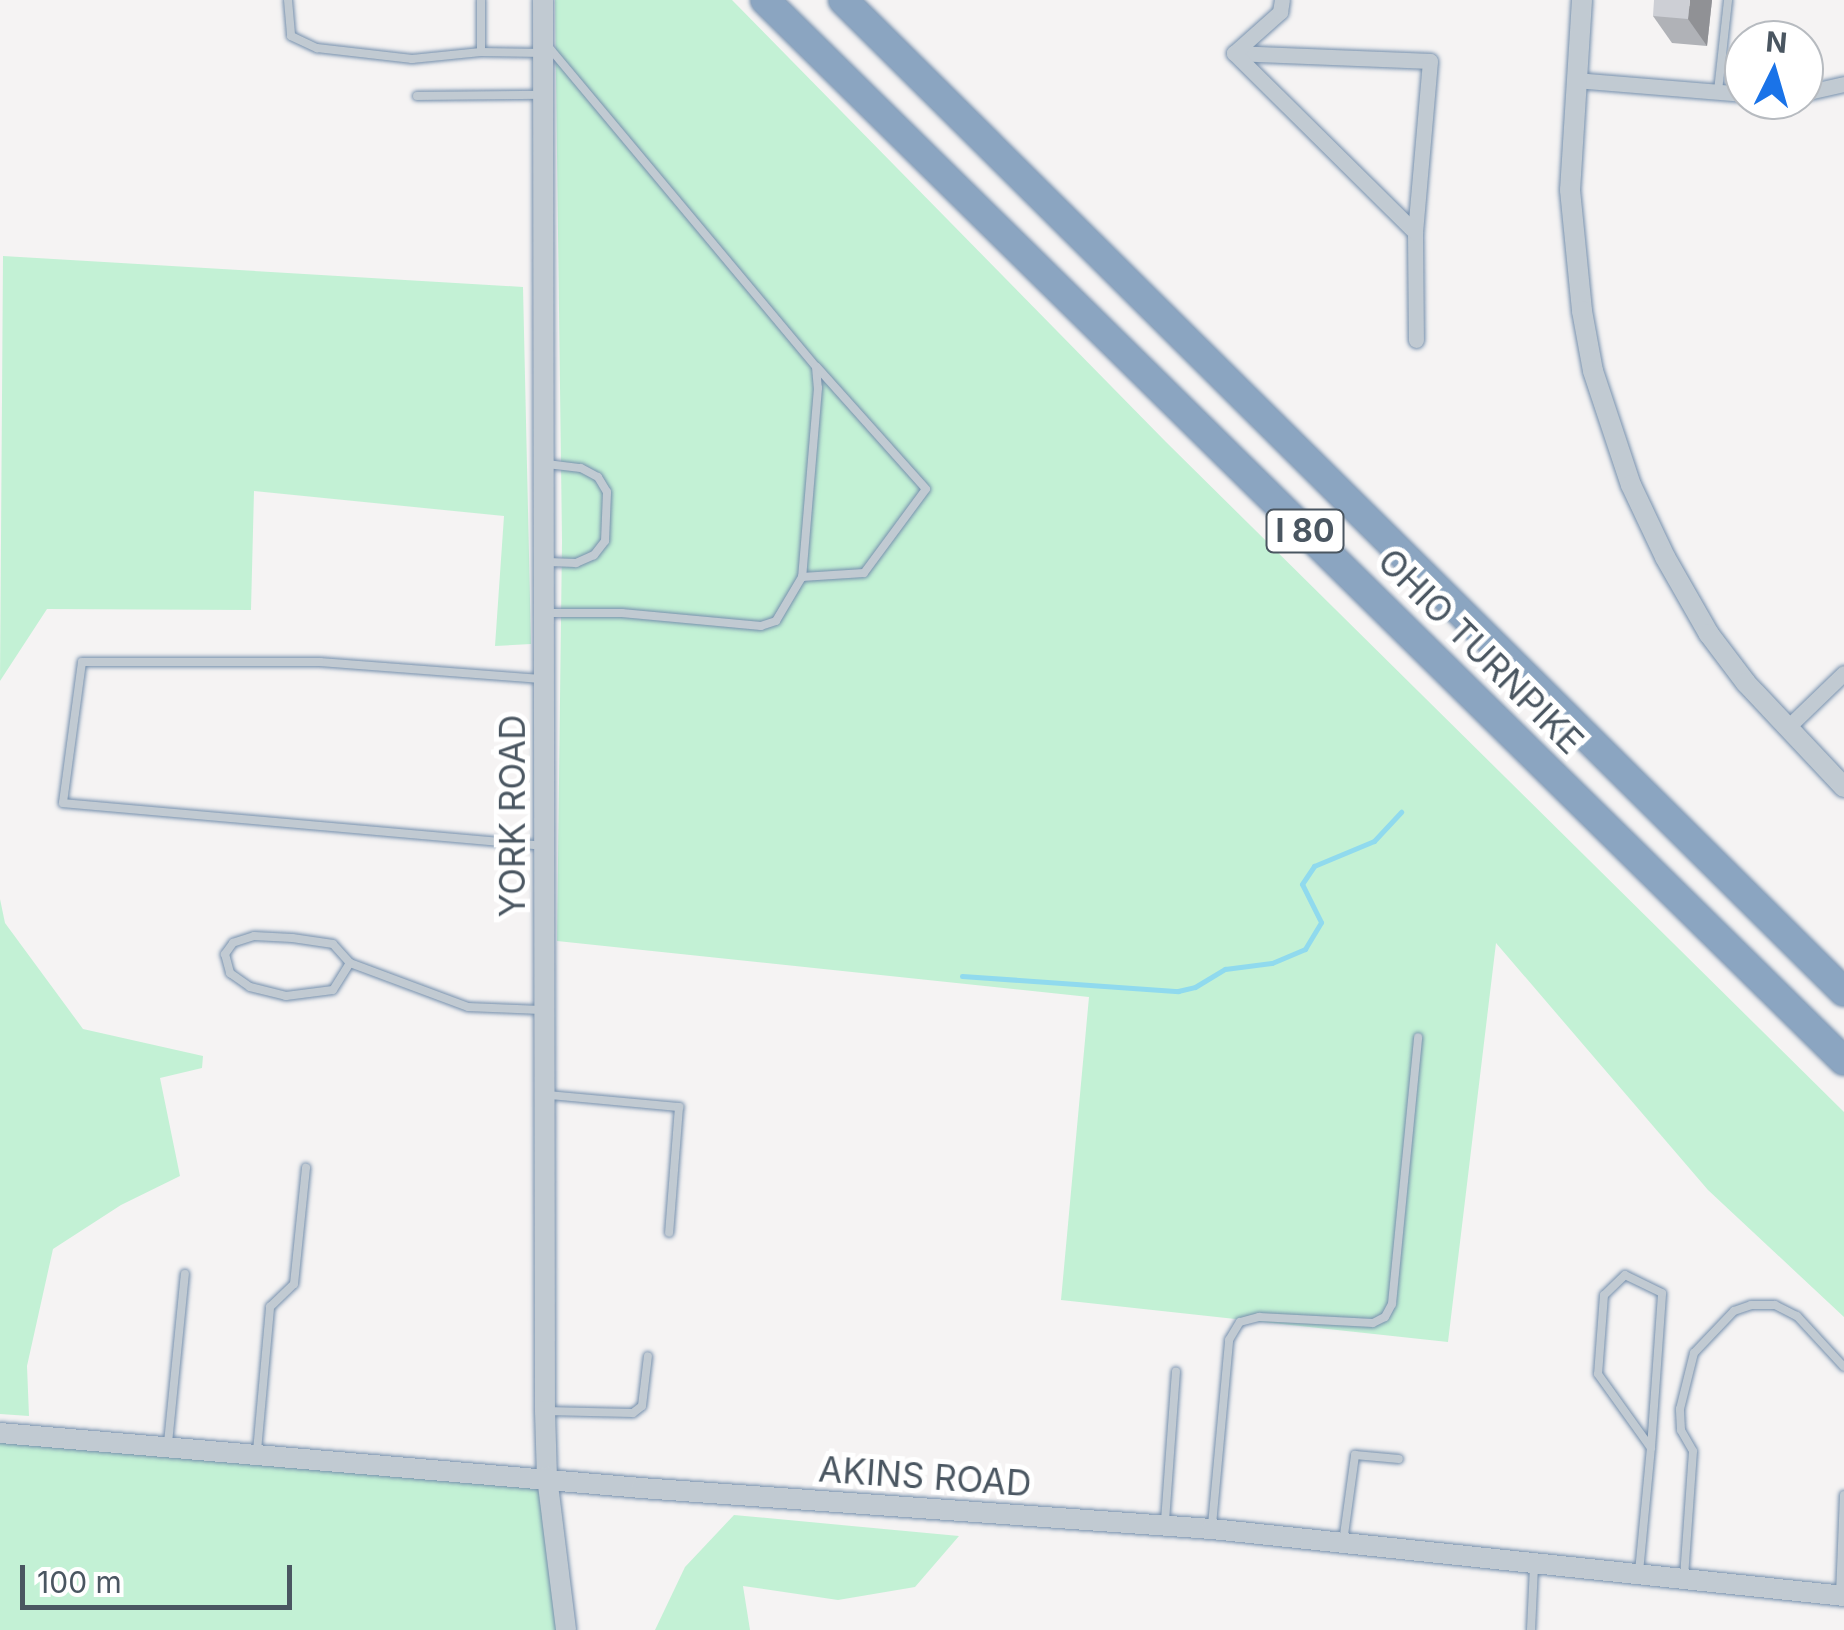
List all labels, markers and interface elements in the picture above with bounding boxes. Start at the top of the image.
north arrow [1724,20,1824,120]
text: N [1764,24,1789,60]
road number: I 80 [1265,504,1345,558]
street label: OHIO TURNPIKE [1370,540,1592,762]
street label: YORK ROAD [491,715,533,917]
street label: AKINS ROAD [817,1448,1033,1504]
scale bar [25,1545,298,1607]
text: 100 m [37,1564,122,1600]

